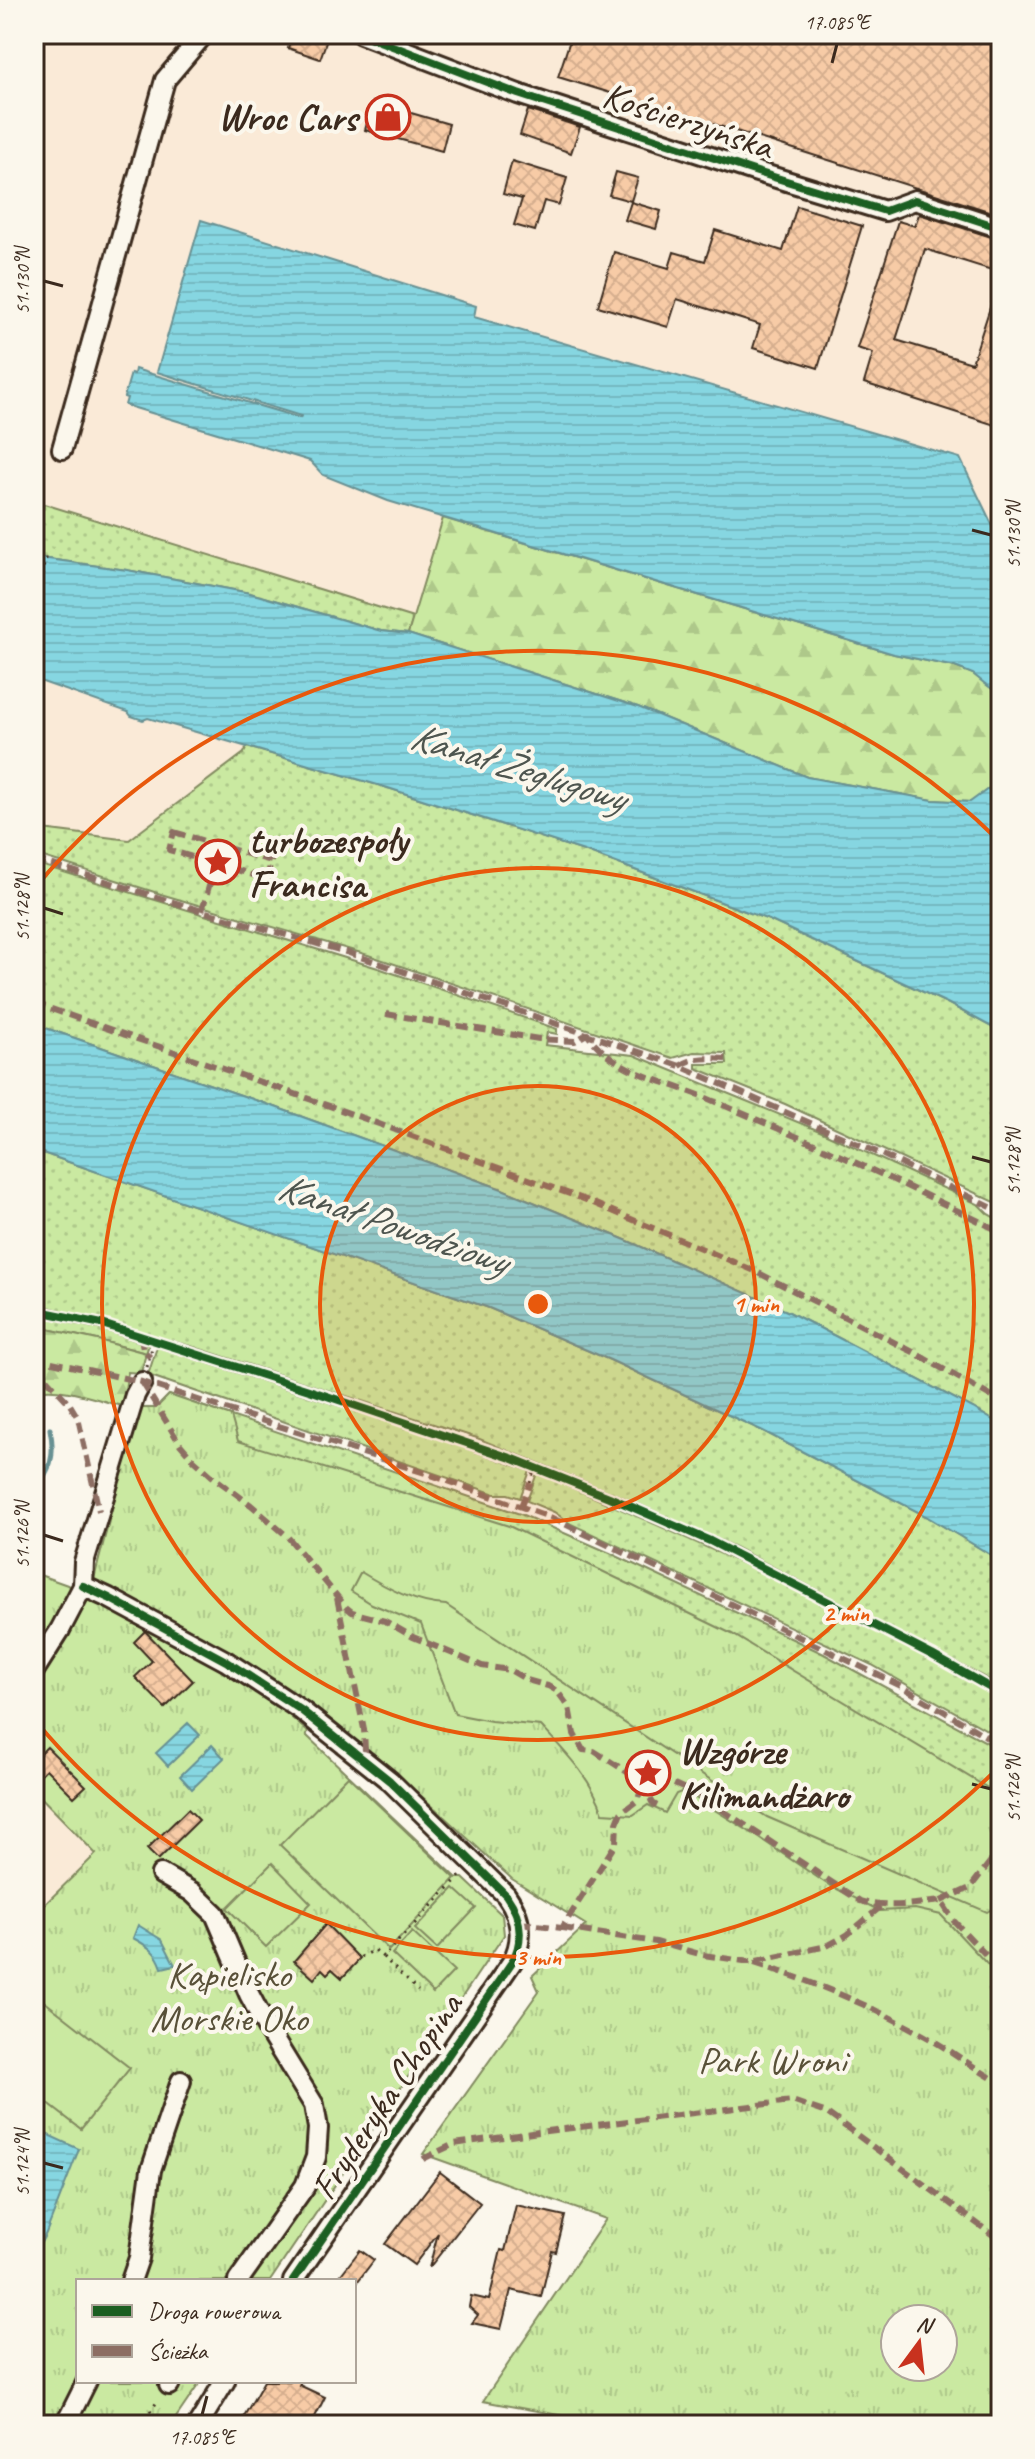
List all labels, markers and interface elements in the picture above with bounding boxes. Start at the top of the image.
text: 17.085°E [804,10,872,35]
street label: Kościerzyńska [597,71,781,171]
shop icon: Wroc Cars [364,93,412,141]
place label: Wroc Cars [218,94,361,141]
text: 51.130°N [10,245,35,314]
text: 51.130°N [1001,499,1026,568]
water label: Kanał Żeglugowy [405,711,637,825]
place label: turbozespoły Francisa [249,817,412,908]
place icon: turbozespoły Francisa [194,838,242,886]
text: 51.128°N [10,872,35,941]
text: 51.128°N [1001,1126,1026,1195]
water label: Kanał Powodziowy [272,1162,519,1288]
text: 1 min [733,1289,780,1319]
centre of rings [524,1290,552,1318]
text: 51.126°N [10,1499,35,1568]
text: 2 min [823,1598,870,1628]
place label: Wzgórze Kilimandżaro [679,1728,852,1819]
place icon: Wzgórze Kilimandżaro [624,1749,672,1797]
text: 51.126°N [1001,1753,1026,1822]
text: 3 min [515,1942,562,1972]
park label: Kąpielisko Morskie Oko [151,1951,310,2042]
street label: Fryderyka Chopina [300,1982,474,2208]
park label: Park Wroni [698,2037,851,2084]
text: 51.124°N [10,2127,35,2196]
legend [76,2279,356,2383]
text: Droga rowerowa [148,2296,282,2326]
north arrow [879,2303,959,2383]
text: N [914,2309,937,2341]
text: Ścieżka [148,2336,209,2366]
text: 17.085°E [169,2425,237,2450]

